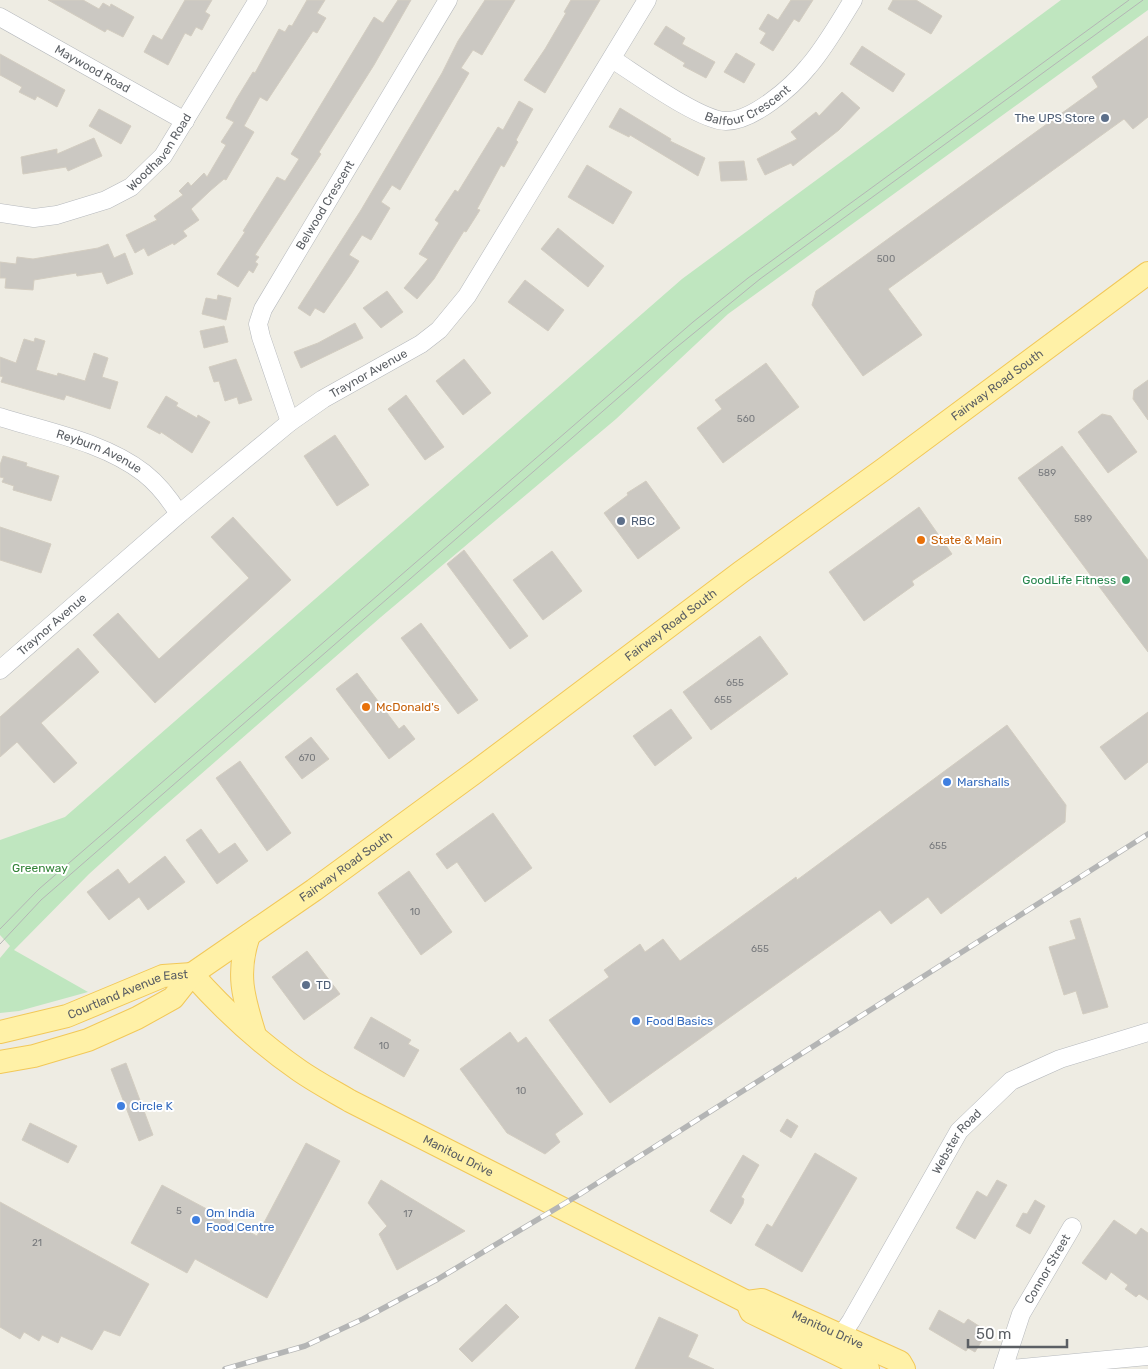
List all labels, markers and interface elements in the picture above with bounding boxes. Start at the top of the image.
street label: Maywood Road [52,42,133,96]
street label: Balfour Crescent [703,82,793,128]
street label: Woodhaven Road [124,111,194,194]
place label: The UPS Store [1015,111,1095,125]
marker: The UPS Store [1099,112,1111,124]
street label: Belwood Crescent [293,158,357,252]
house number: 500 [877,253,895,265]
street label: Traynor Avenue [327,346,410,401]
street label: Fairway Road South [948,346,1046,424]
house number: 560 [737,413,755,425]
street label: Reyburn Avenue [55,427,145,476]
house number: 589 [1038,467,1056,479]
house number: 589 [1074,513,1092,525]
place label: RBC [631,514,655,528]
marker: RBC [615,515,627,527]
place label: State & Main [931,533,1002,547]
marker: State & Main [915,534,927,546]
place label: GoodLife Fitness [1022,573,1116,587]
marker: GoodLife Fitness [1120,574,1132,586]
street label: Fairway Road South [622,586,719,664]
street label: Traynor Avenue [15,591,90,658]
house number: 655 [726,677,744,689]
house number: 655 [714,694,732,706]
place label: McDonald's [376,700,440,714]
marker: McDonald's [360,701,372,713]
house number: 670 [298,752,316,764]
place label: Marshalls [957,775,1010,789]
marker: Marshalls [941,776,953,788]
street label: Fairway Road South [297,828,395,905]
house number: 655 [929,840,947,852]
park label: Greenway [12,861,68,875]
house number: 10 [410,906,420,918]
house number: 655 [751,943,769,955]
street label: Courtland Avenue East [65,967,189,1022]
place label: TD [316,978,331,992]
marker: TD [300,979,312,991]
place label: Food Basics [646,1014,713,1028]
marker: Food Basics [630,1015,642,1027]
house number: 10 [379,1040,389,1052]
house number: 10 [516,1085,526,1097]
place label: Circle K [131,1099,174,1113]
marker: Circle K [115,1100,127,1112]
street label: Webster Road [929,1106,984,1176]
street label: Manitou Drive [421,1132,496,1180]
house number: 5 [176,1205,182,1217]
place label: Om India Food Centre [206,1206,275,1234]
house number: 17 [403,1208,413,1220]
marker: Om India Food Centre [190,1214,202,1226]
street label: Connor Street [1022,1231,1073,1306]
house number: 21 [32,1237,42,1249]
street label: Manitou Drive [790,1307,866,1352]
scale bar [968,1316,1067,1348]
text: 50 m [976,1325,1011,1343]

